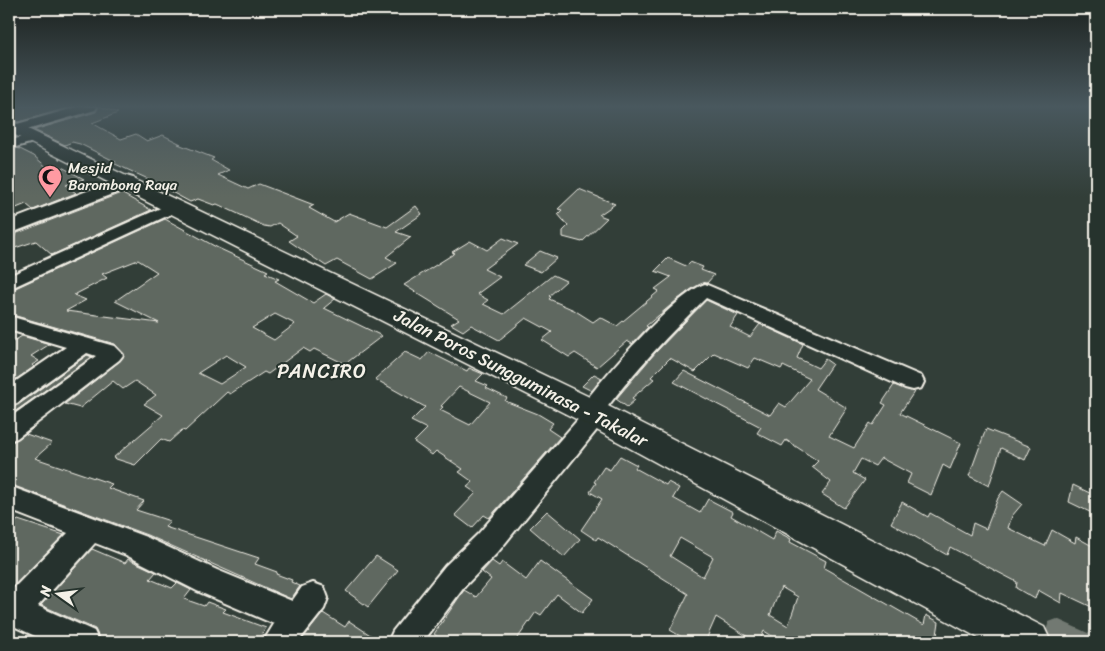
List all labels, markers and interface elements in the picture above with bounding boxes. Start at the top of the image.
place label: Mesjid Barombong Raya [68,155,178,198]
mosque icon: Mesjid Barombong Raya [37,164,63,198]
street label: Jalan Poros Sungguminasa - Takalar [387,299,655,457]
district label: PANCIRO [277,354,367,389]
north arrow [32,568,82,618]
text: N [32,583,59,600]

